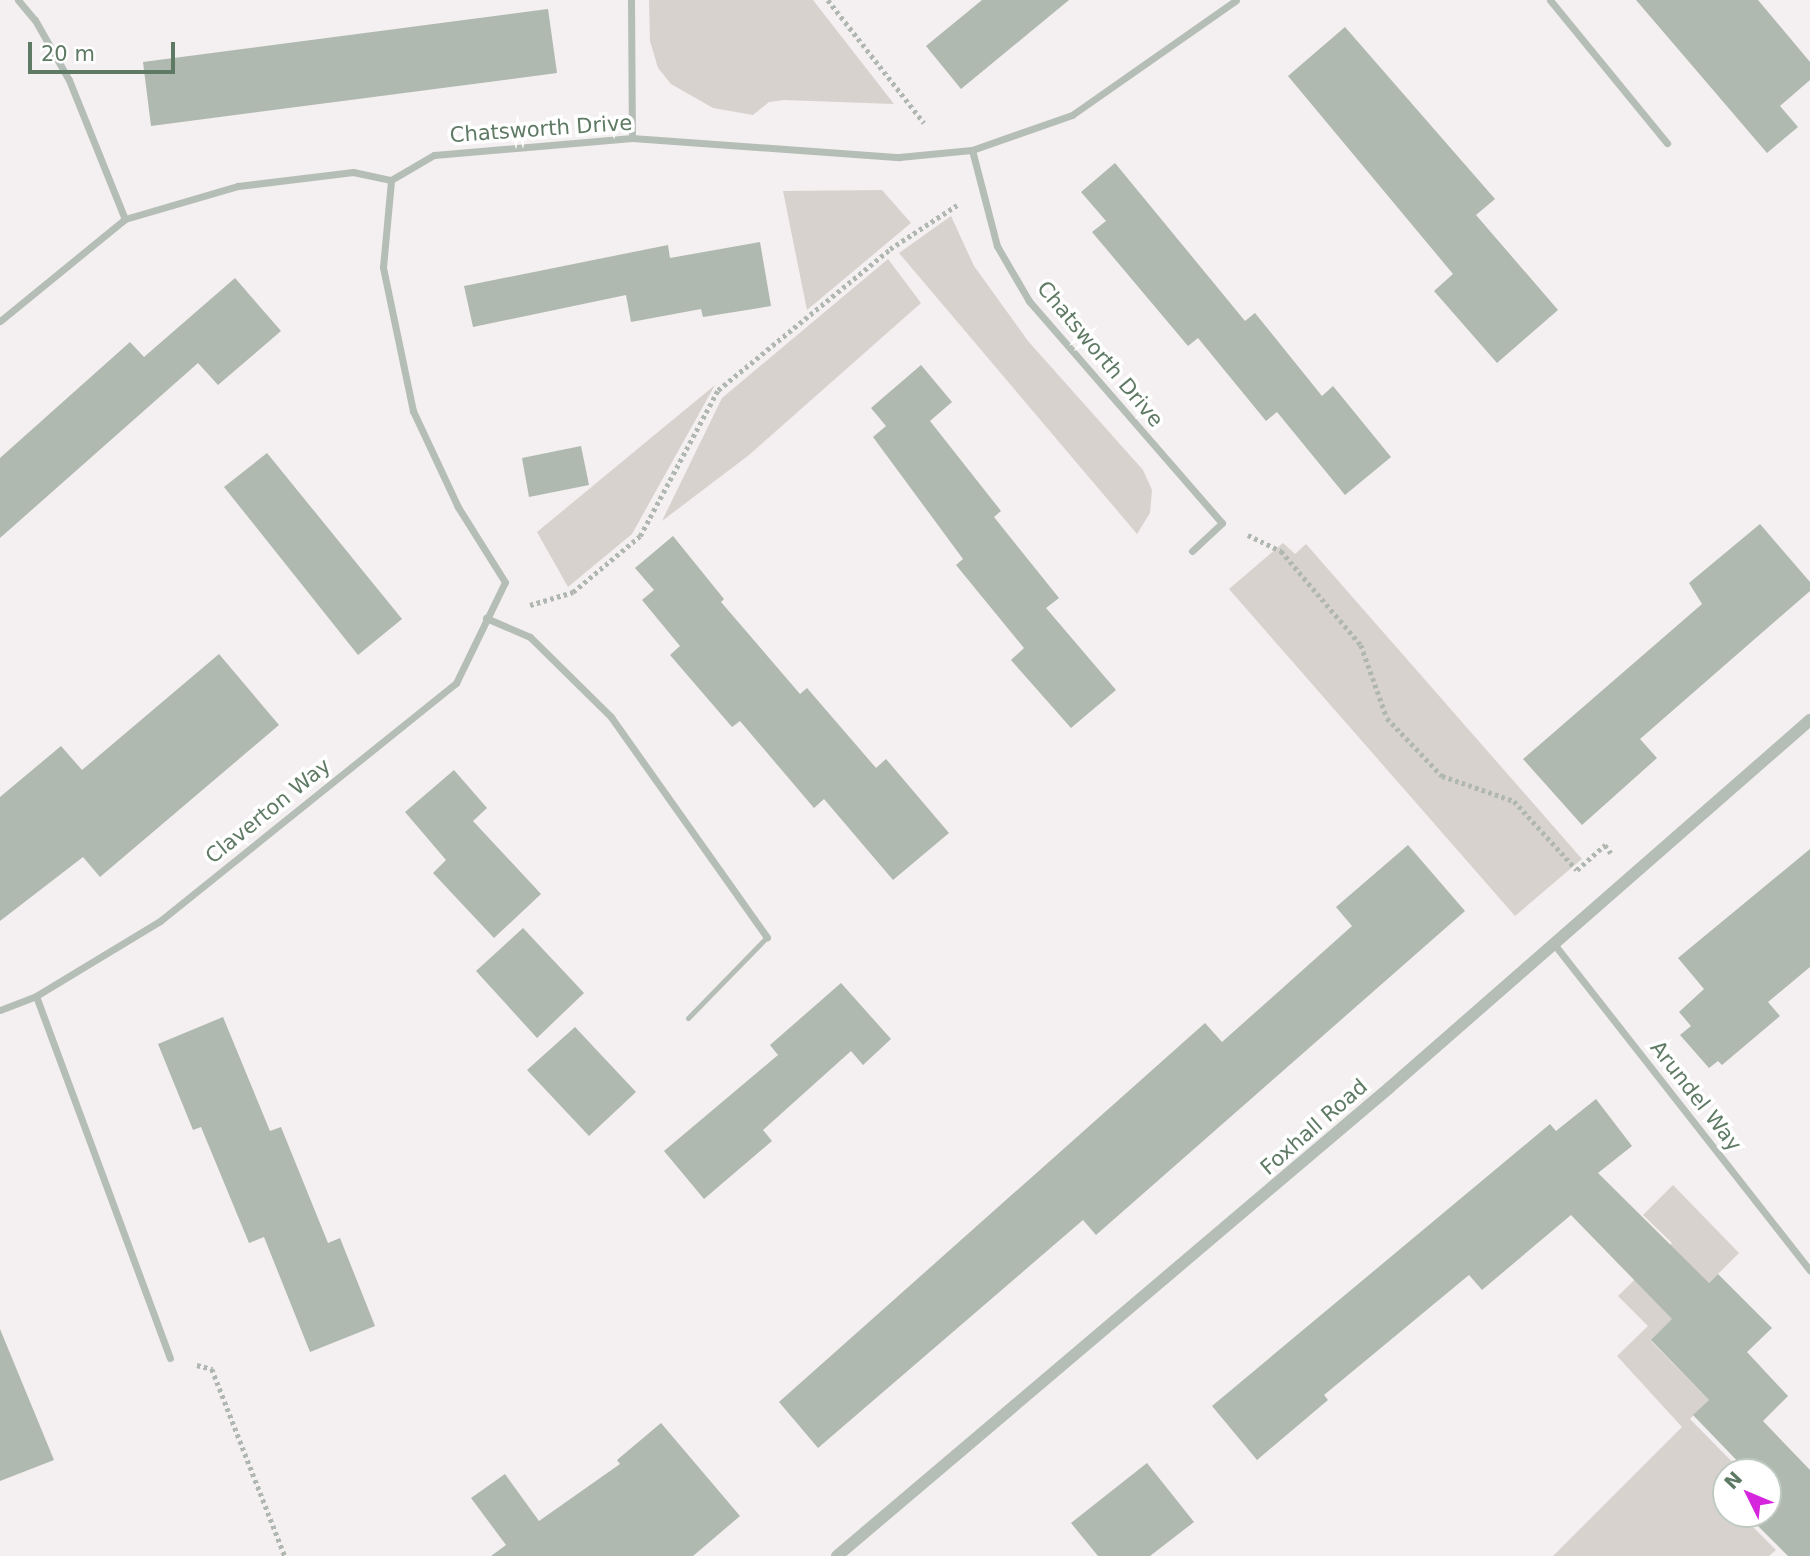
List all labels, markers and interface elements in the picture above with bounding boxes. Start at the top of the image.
scale bar [32,28,178,72]
text: 20 m [41,42,95,66]
street label: Chatsworth Drive [449,110,633,148]
street label: Chatsworth Drive [1032,276,1168,432]
street label: Claverton Way [201,753,335,869]
street label: Arundel Way [1645,1036,1747,1156]
street label: Foxhall Road [1255,1074,1373,1180]
north arrow [1712,1458,1782,1528]
text: N [1720,1467,1747,1493]

